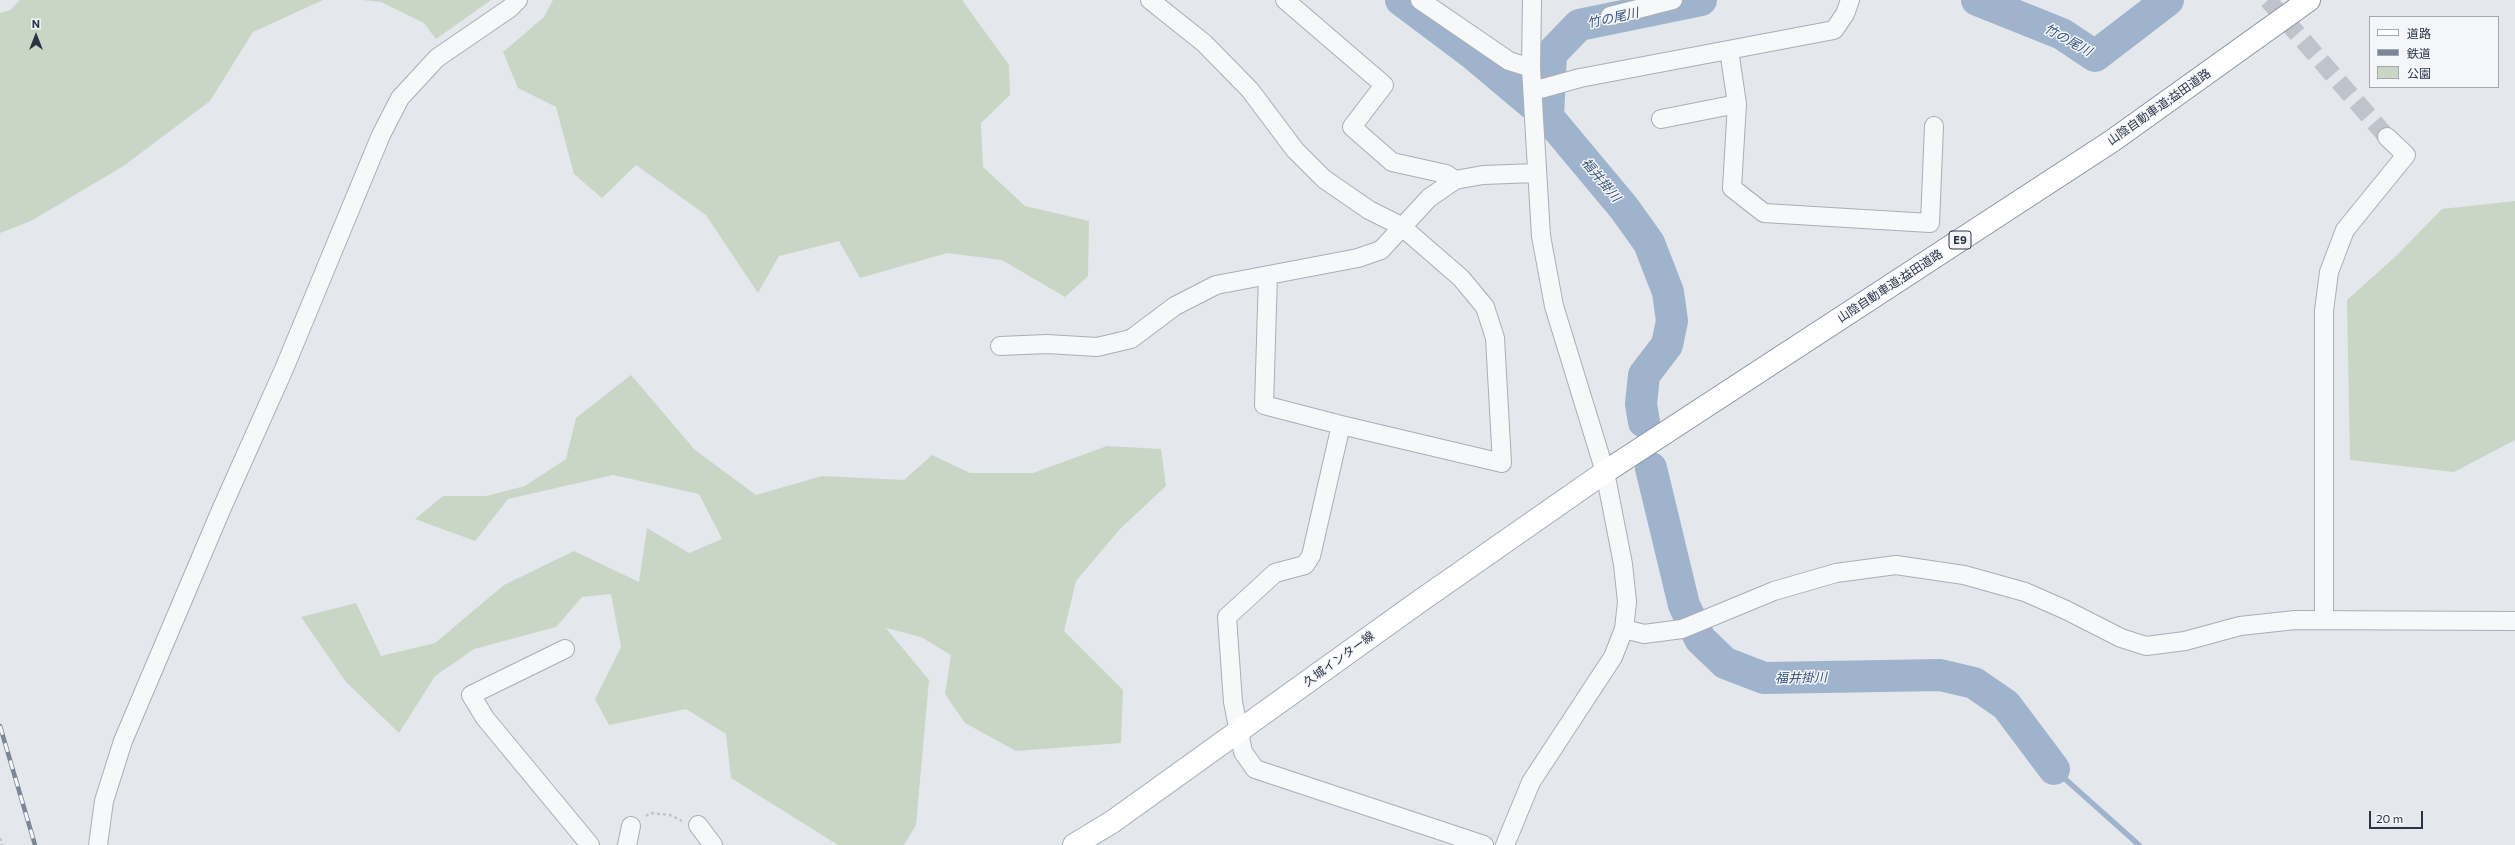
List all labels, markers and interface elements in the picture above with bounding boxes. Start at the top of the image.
water label: 竹の尾川 [1586,5,1640,31]
north arrow [16,16,56,56]
legend [2369,16,2499,88]
text: N [32,17,40,30]
water label: 竹の尾川 [2041,21,2095,59]
text: 道路 [2407,26,2431,40]
text: 鉄道 [2407,46,2431,60]
street label: 山陰自動車道;益田道路 [2105,66,2213,148]
text: 公園 [2407,66,2431,80]
water label: 福井掛川 [1578,155,1624,205]
road number: E9 [1949,231,1971,249]
street label: 山陰自動車道;益田道路 [1835,247,1945,325]
street label: 久城インター線 [1301,628,1377,690]
water label: 福井掛川 [1775,670,1827,686]
scale bar [2371,803,2425,829]
text: 20 m [2376,811,2403,825]

